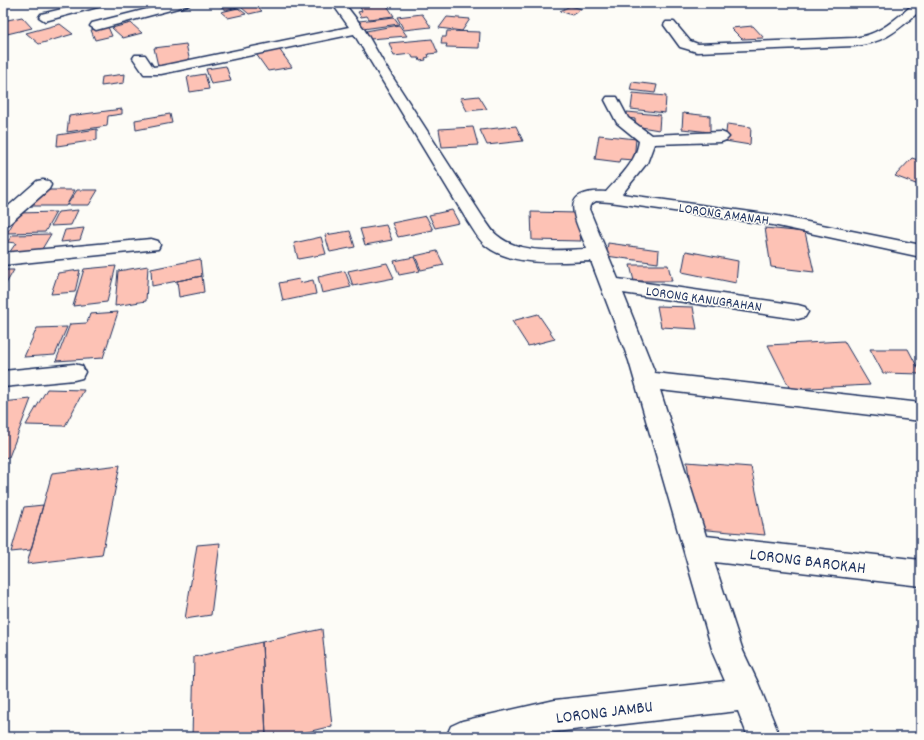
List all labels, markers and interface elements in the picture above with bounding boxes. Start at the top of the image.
street label: LORONG AMANAH [677,199,770,231]
street label: LORONG KANUGRAHAN [644,282,763,318]
street label: LORONG BAROKAH [748,544,867,582]
street label: LORONG JAMBU [555,696,654,732]

